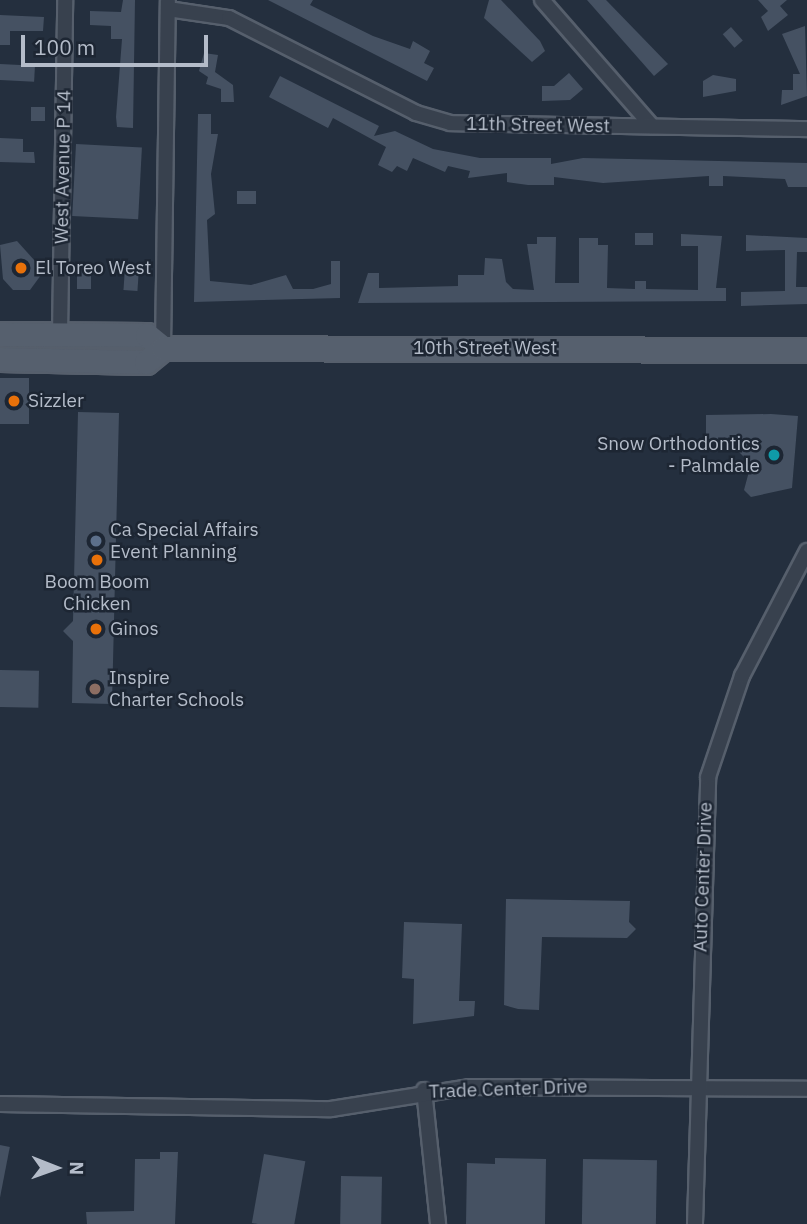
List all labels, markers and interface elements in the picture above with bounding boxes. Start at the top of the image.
scale bar [24,21,212,65]
text: 100 m [34,33,95,61]
street label: West Avenue P 14 [50,90,76,244]
street label: 11th Street West [466,112,610,138]
place label: El Toreo West [35,257,151,279]
marker: El Toreo West [13,260,29,276]
street label: 10th Street West [413,337,557,359]
place label: Sizzler [28,390,84,412]
marker: Sizzler [6,393,22,409]
place label: Snow Orthodontics - Palmdale [597,433,760,477]
marker: Snow Orthodontics - Palmdale [766,447,782,463]
place label: Ca Special Affairs Event Planning [110,519,259,563]
marker: Ca Special Affairs Event Planning [88,533,104,549]
marker: Boom Boom Chicken [89,552,105,568]
place label: Boom Boom Chicken [44,571,150,615]
place label: Ginos [110,618,159,640]
marker: Ginos [88,621,104,637]
place label: Inspire Charter Schools [109,667,244,711]
marker: Inspire Charter Schools [87,681,103,697]
street label: Auto Center Drive [689,802,717,952]
street label: Trade Center Drive [428,1075,588,1103]
north arrow [21,1133,91,1203]
text: N [65,1161,89,1175]

